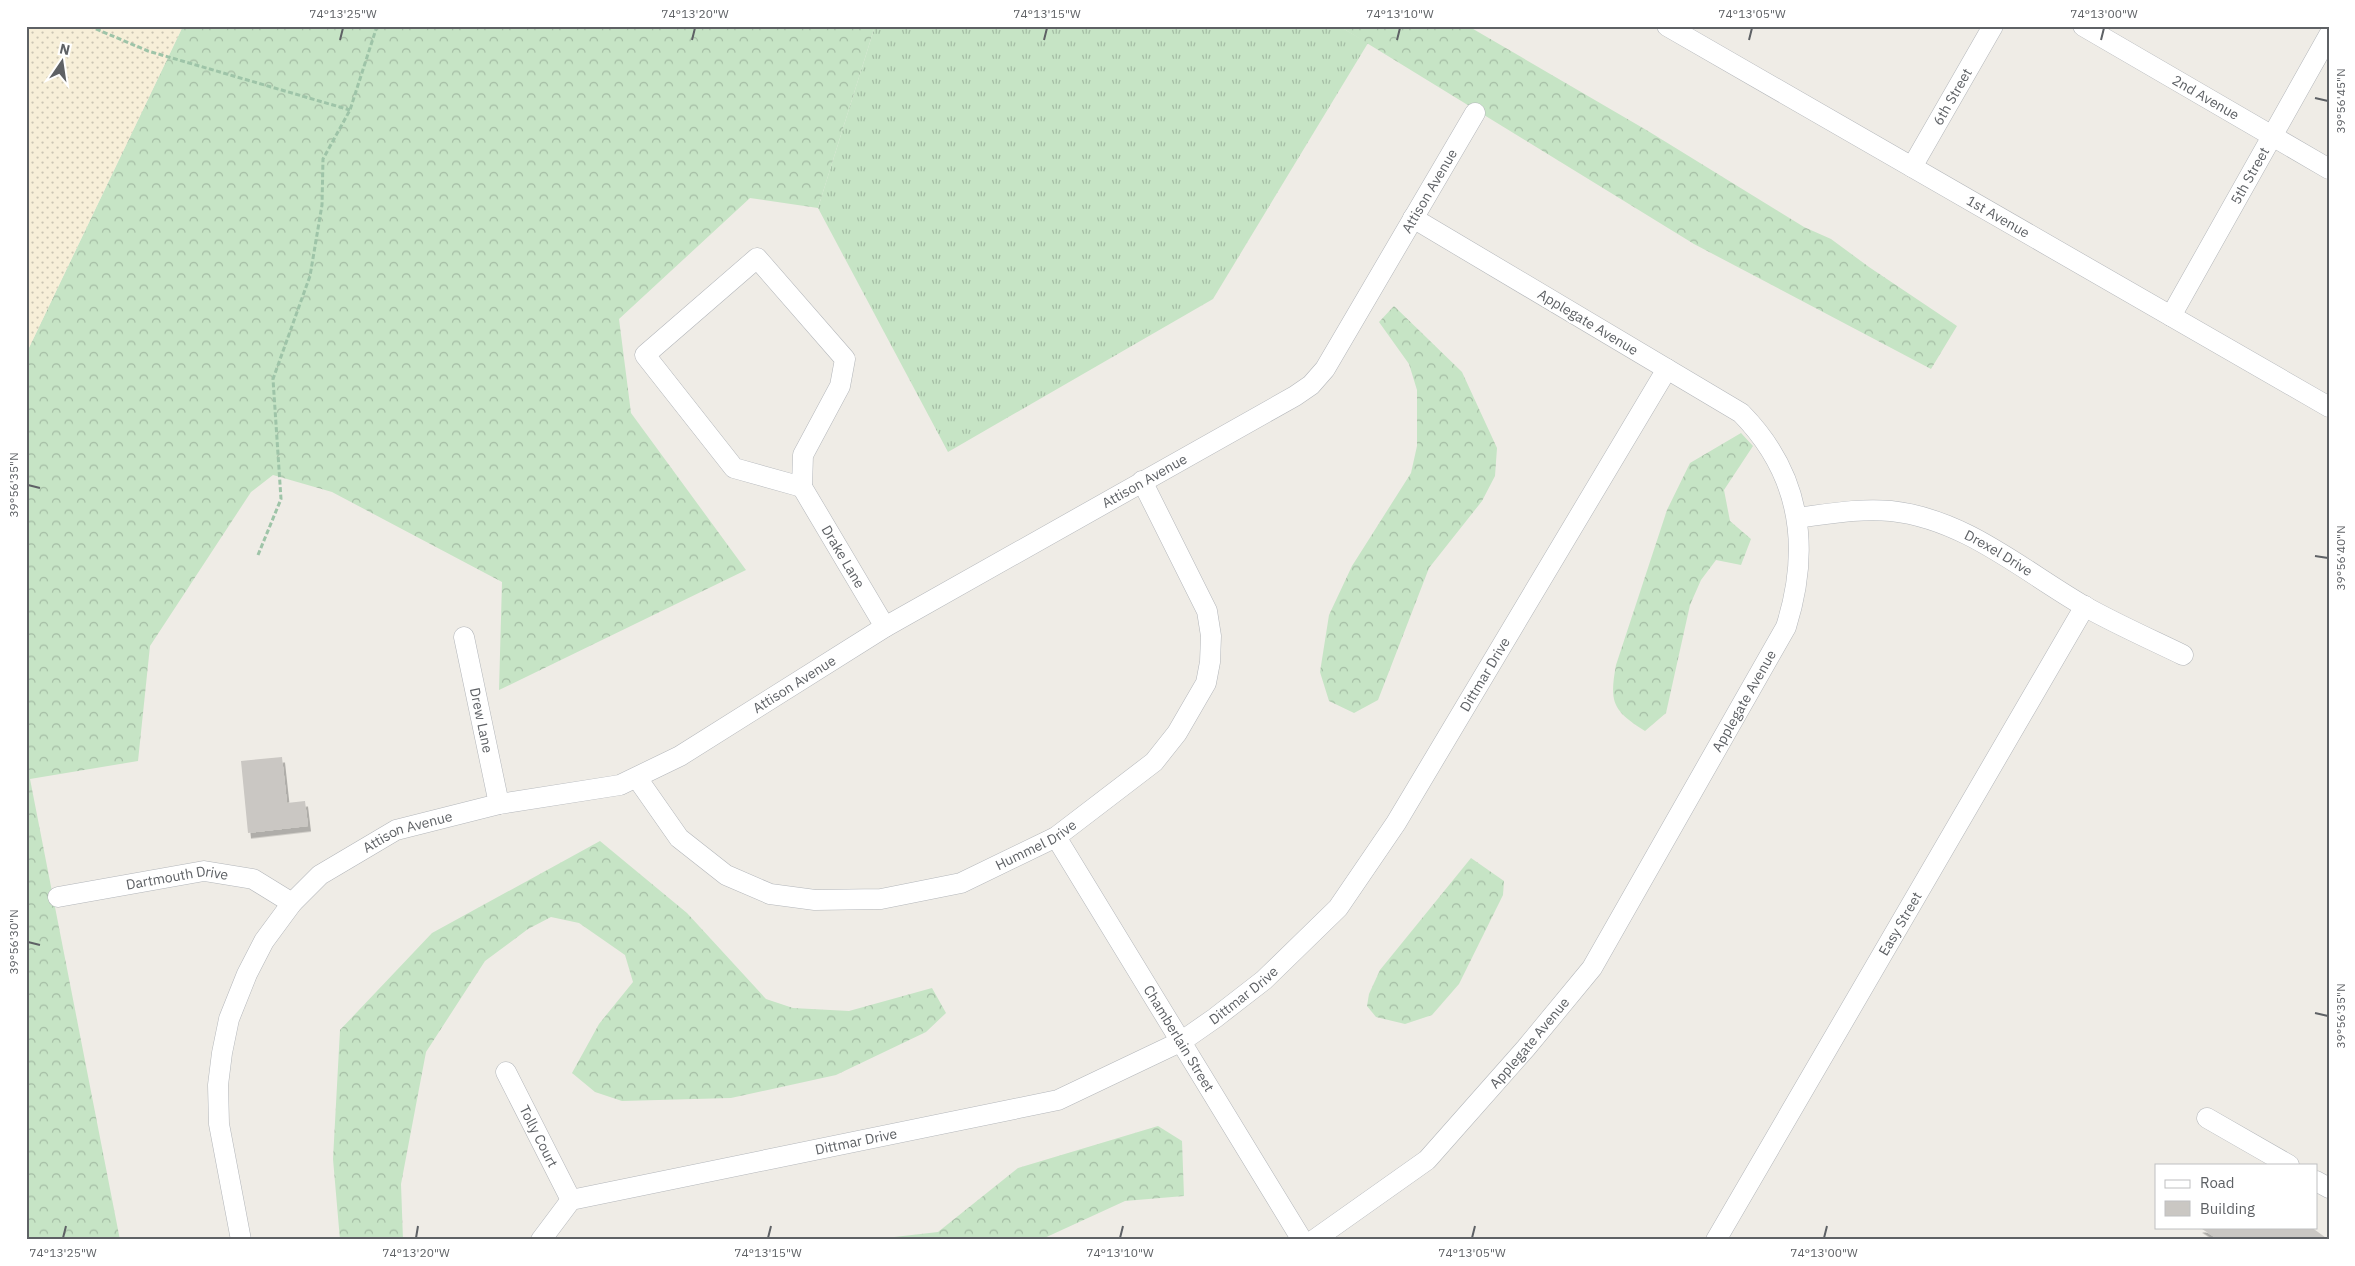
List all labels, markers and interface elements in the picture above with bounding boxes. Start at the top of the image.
text: 74°13'25"W [309,6,377,21]
text: 74°13'20"W [661,6,729,21]
text: 74°13'15"W [1013,6,1081,21]
text: 74°13'10"W [1366,6,1434,21]
text: 74°13'05"W [1718,6,1786,21]
text: 74°13'00"W [2070,6,2138,21]
north arrow [38,38,88,88]
text: N [58,39,72,59]
street label: 6th Street [1929,65,1976,129]
text: 39°56'45"N [2333,68,2348,134]
street label: 2nd Avenue [2169,71,2243,124]
street label: 5th Street [2227,144,2273,208]
street label: Attison Avenue [1398,145,1461,236]
street label: 1st Avenue [1963,191,2033,242]
street label: Applegate Avenue [1534,285,1642,359]
street label: Attison Avenue [1099,450,1190,512]
text: 39°56'35"N [6,452,21,518]
street label: Drake Lane [818,522,869,592]
text: 39°56'40"N [2333,525,2348,591]
street label: Drexel Drive [1962,526,2036,580]
street label: Dittmar Drive [1456,634,1514,715]
street label: Applegate Avenue [1708,646,1780,755]
street label: Attison Avenue [749,651,839,717]
street label: Drew Lane [466,686,497,755]
street label: Attison Avenue [359,807,454,857]
street label: Hummel Drive [992,815,1080,874]
street label: Dartmouth Drive [124,862,230,894]
street label: Easy Street [1874,888,1926,959]
text: 39°56'30"N [6,909,21,975]
street label: Dittmar Drive [1205,962,1282,1028]
street label: Chamberlain Street [1140,982,1218,1095]
text: 39°56'35"N [2333,983,2348,1049]
street label: Applegate Avenue [1485,993,1573,1092]
street label: Tolly Court [515,1102,562,1170]
street label: Dittmar Drive [813,1124,899,1159]
legend [2155,1164,2318,1228]
text: Road [2200,1173,2235,1192]
text: Building [2200,1199,2255,1218]
text: 74°13'25"W [29,1245,97,1260]
text: 74°13'20"W [382,1245,450,1260]
text: 74°13'15"W [734,1245,802,1260]
text: 74°13'10"W [1086,1245,1154,1260]
text: 74°13'05"W [1438,1245,1506,1260]
text: 74°13'00"W [1790,1245,1858,1260]

